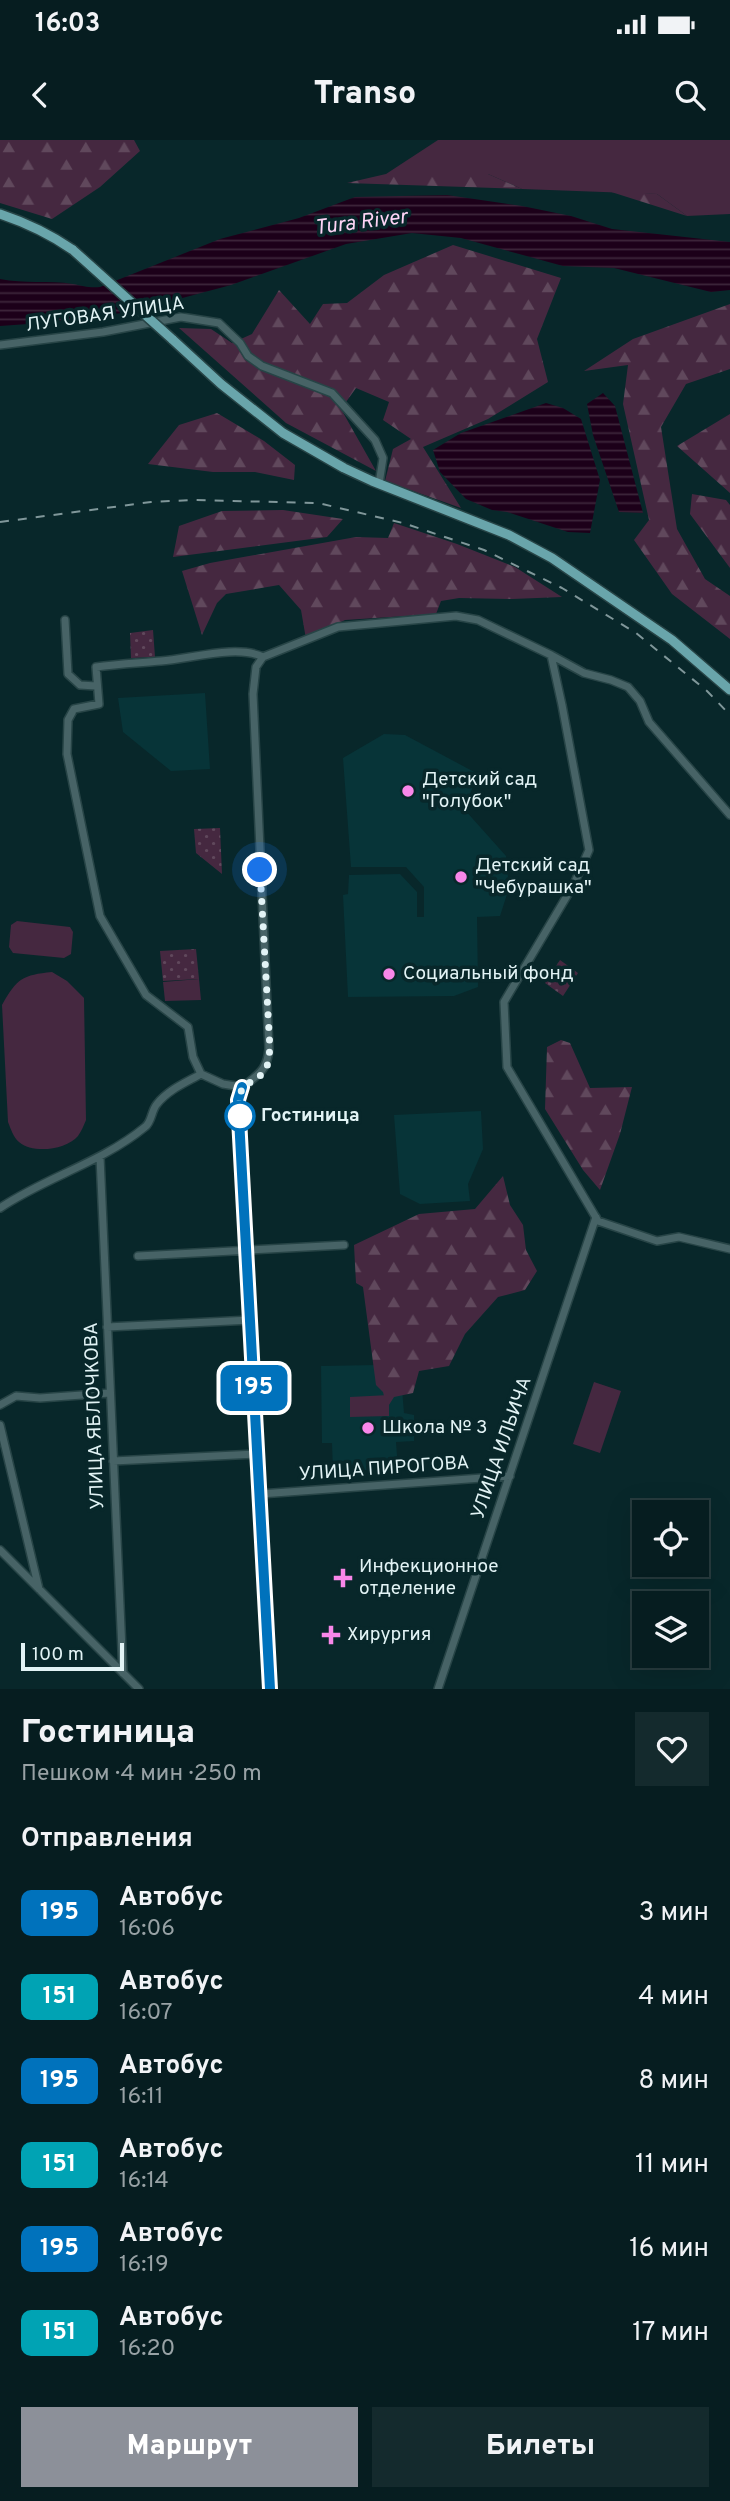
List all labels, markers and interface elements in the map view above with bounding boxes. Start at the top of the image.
text: 16:03 [35,8,100,41]
text: Transo [314,75,416,115]
icon: back [21,76,59,114]
icon: search [671,76,709,114]
water label: Tura River [313,204,411,242]
street label: ЛУГОВАЯ УЛИЦА [24,292,186,338]
place label: Детский сад "Голубок" [422,768,537,814]
marker: Детский сад "Голубок" [400,783,416,799]
your location [242,852,277,887]
place label: Детский сад "Чебурашка" [475,854,592,900]
marker: Детский сад "Чебурашка" [453,869,469,885]
place label: Социальный фонд [403,962,574,986]
marker: Социальный фонд [381,966,397,982]
marker: Гостиница [225,1101,255,1131]
place label: Гостиница [261,1104,360,1128]
street label: УЛИЦА ЯБЛОЧКОВА [80,1322,110,1510]
line badge: 195 [214,1365,294,1411]
text: 195 [234,1373,274,1403]
street label: УЛИЦА ИЛЬИЧА [466,1374,538,1522]
place label: Школа № 3 [382,1416,487,1440]
marker: Школа № 3 [360,1420,376,1436]
street label: УЛИЦА ПИРОГОВА [298,1451,470,1487]
map controls [632,1500,709,1668]
button: locate [632,1500,709,1577]
place label: Инфекционное отделение [359,1555,498,1601]
marker: Инфекционное отделение [333,1568,353,1588]
button: layers [632,1591,709,1668]
place label: Хирургия [347,1623,431,1647]
marker: Хирургия [321,1625,341,1645]
scale bar [21,1640,124,1672]
text: 100 m [32,1643,84,1667]
button: heart [635,1712,709,1786]
text: Гостиница [21,1713,195,1755]
text: Пешком · 4 мин · 250 m [21,1760,262,1789]
text: Отправления [21,1823,193,1856]
text: Автобус [119,1882,224,1915]
text: 3 мин [639,1897,709,1930]
text: 195 [40,1898,79,1928]
text: 16:06 [119,1915,175,1944]
text: Автобус [119,1966,224,1999]
text: 4 мин [638,1981,709,2014]
text: 151 [43,1982,76,2012]
text: 16:07 [119,1999,173,2028]
text: Автобус [119,2050,224,2083]
text: 8 мин [638,2065,709,2098]
text: 195 [40,2066,79,2096]
text: 16:11 [119,2083,164,2112]
text: Автобус [119,2134,224,2167]
text: 11 мин [635,2149,709,2182]
text: 151 [43,2150,76,2180]
text: 16:14 [119,2167,169,2196]
text: Автобус [119,2218,224,2251]
text: 16 мин [629,2233,709,2266]
text: 195 [40,2234,79,2264]
text: 16:19 [119,2251,169,2280]
text: Автобус [119,2302,224,2335]
text: 17 мин [632,2317,709,2350]
text: 151 [43,2318,76,2348]
text: 16:20 [119,2335,175,2364]
button: Маршрут [21,2407,358,2487]
button: Билеты [372,2407,709,2487]

